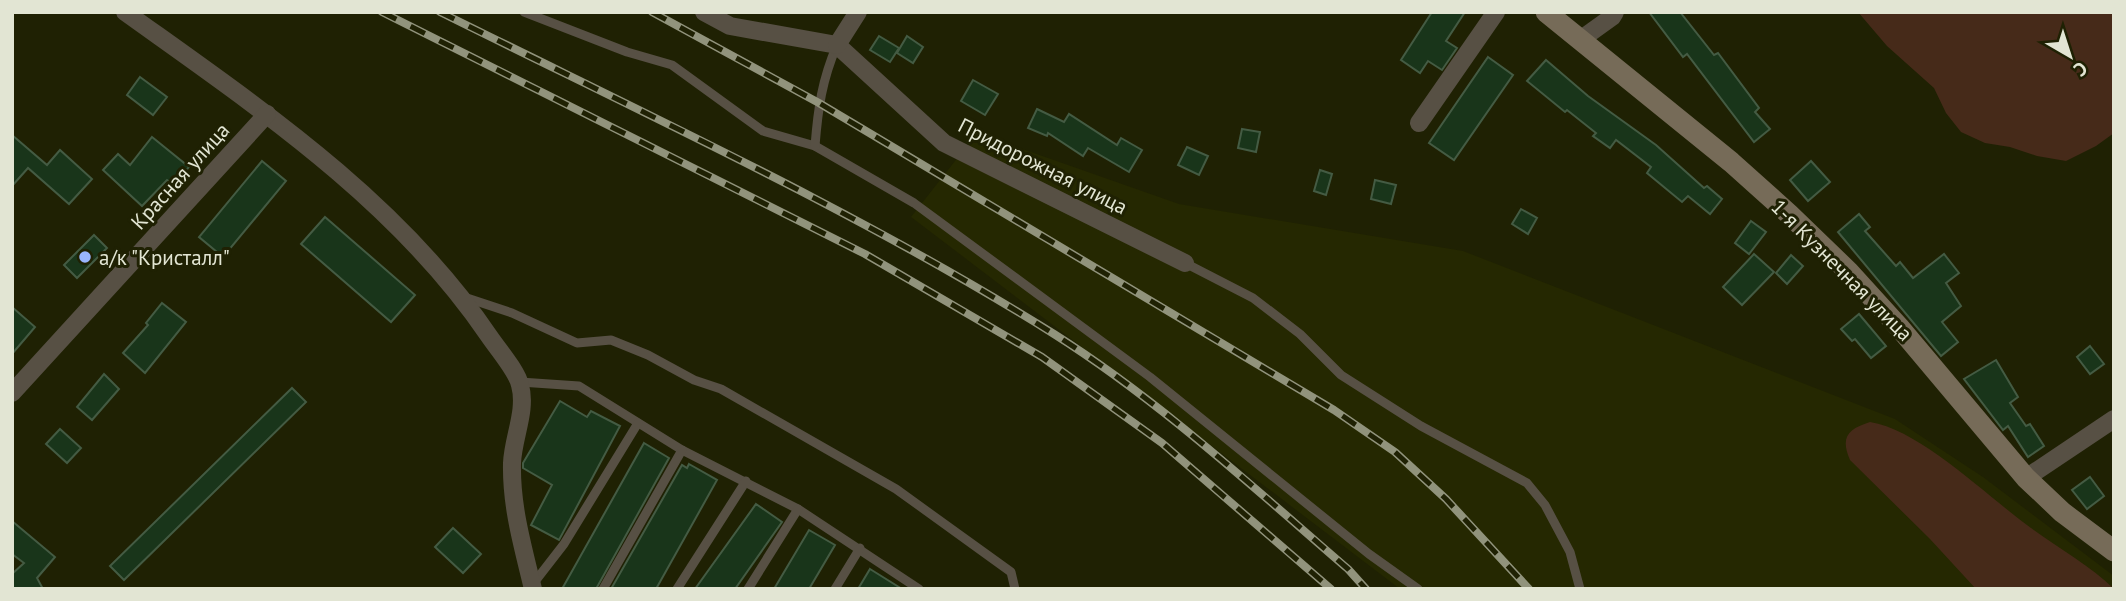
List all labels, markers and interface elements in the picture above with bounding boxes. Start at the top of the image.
north arrow [2035,21,2105,91]
text: С [2069,57,2092,82]
street label: Придорожная улица [954,112,1132,220]
street label: Красная улица [125,117,235,235]
street label: 1-я Кузнечная улица [1765,193,1919,347]
place label: а/к "Кристалл" [99,244,230,271]
marker: а/к "Кристалл" [77,249,93,265]

